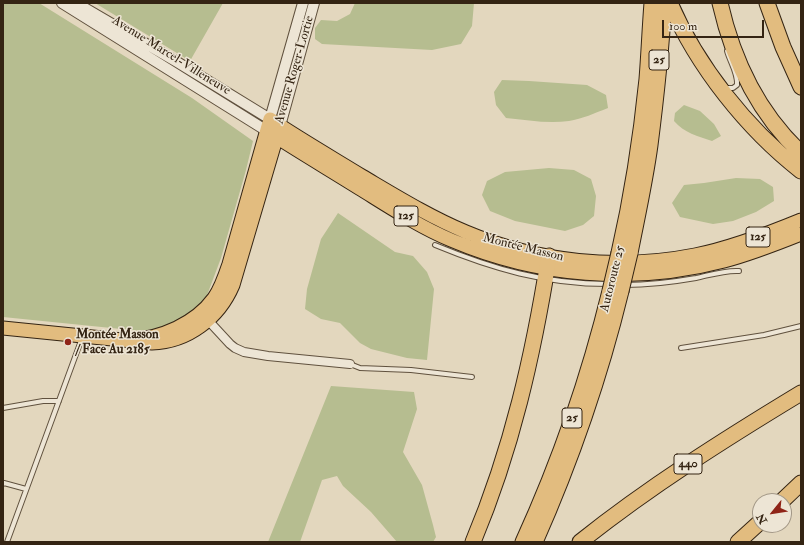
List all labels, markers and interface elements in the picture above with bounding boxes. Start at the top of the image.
scale bar [664,12,766,38]
street label: Avenue Marcel-Villeneuve [109,13,233,99]
street label: Avenue Roger-Lortie [272,14,318,126]
text: 100 m [669,19,697,34]
road number: 25 [649,50,669,70]
road number: 125 [394,206,418,226]
road number: 125 [746,227,770,247]
street label: Montée Masson [481,230,565,266]
street label: Autoroute 25 [597,244,629,314]
place label: Montée Masson / Face Au 2185 [76,327,159,358]
marker: Montée Masson / Face Au 2185 [63,337,73,347]
road number: 25 [562,408,582,428]
road number: 440 [674,454,702,474]
north arrow [752,493,792,533]
text: N [754,511,770,526]

